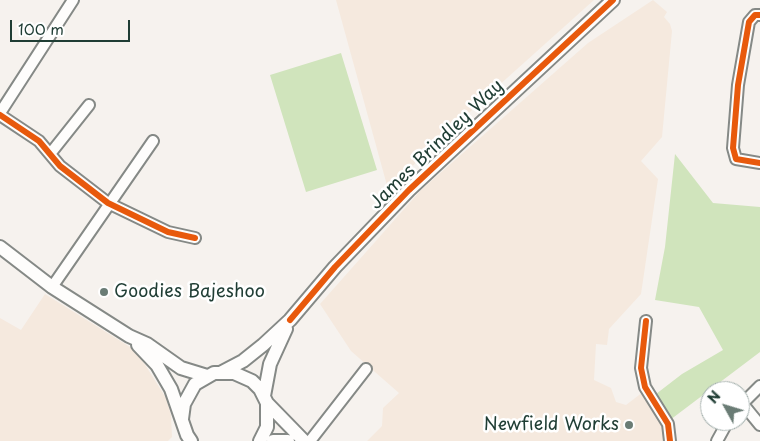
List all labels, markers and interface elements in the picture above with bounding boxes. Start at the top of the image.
scale bar [12,10,132,42]
text: 100 m [18,17,64,40]
street label: James Brindley Way [366,76,508,214]
place label: Goodies Bajeshoo [114,281,265,303]
marker: Goodies Bajeshoo [98,286,110,298]
north arrow [700,381,750,431]
text: N [702,386,725,408]
place label: Newfield Works [484,414,619,436]
marker: Newfield Works [623,419,635,431]

